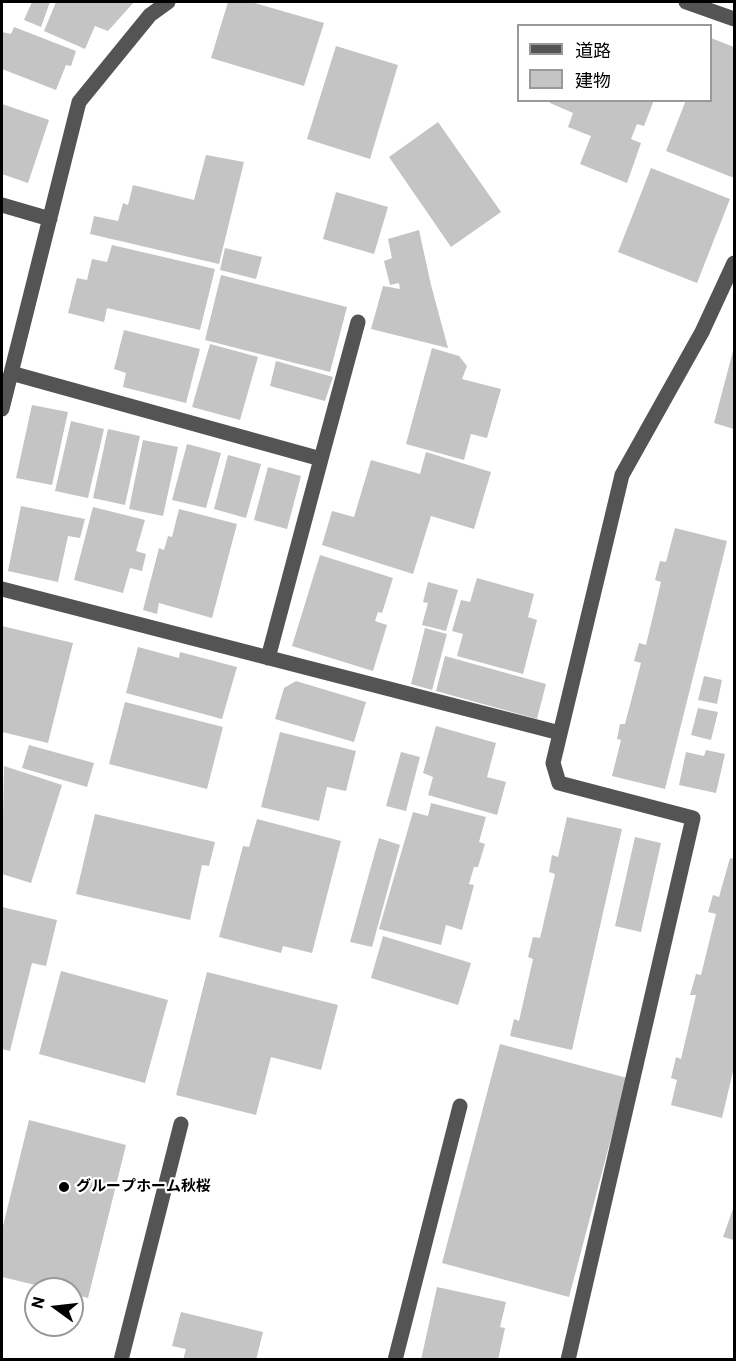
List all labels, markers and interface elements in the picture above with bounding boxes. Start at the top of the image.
legend [517,24,712,102]
text: 道路 [575,40,611,61]
text: 建物 [575,70,611,91]
place label: グループホーム秋桜 [76,1178,211,1196]
marker: グループホーム秋桜 [57,1180,71,1194]
north arrow [24,1277,84,1337]
text: N [27,1295,49,1311]

